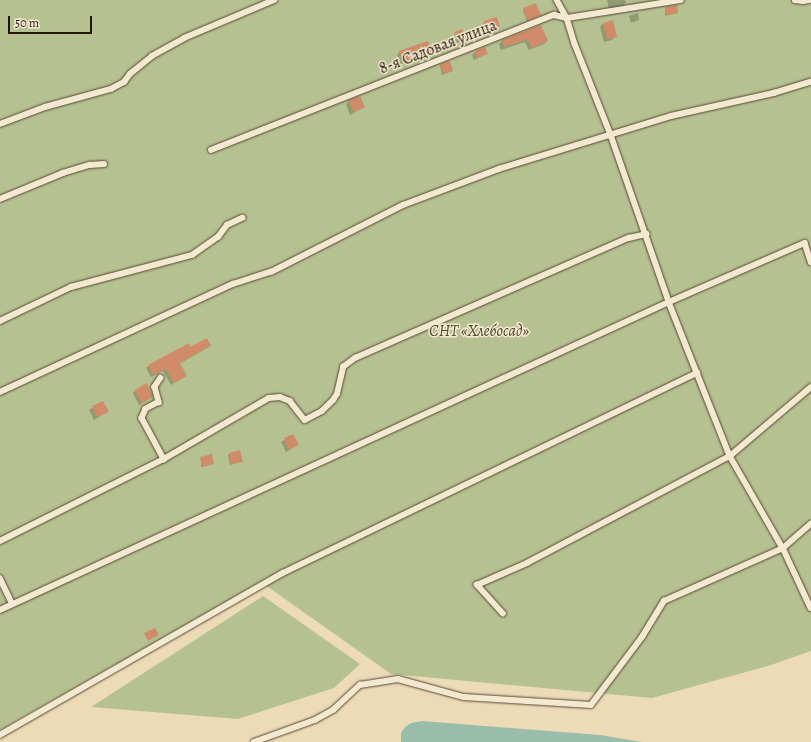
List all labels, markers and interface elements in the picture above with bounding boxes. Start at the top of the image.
scale bar [10,8,94,34]
text: 50 m [15,15,39,31]
street label: 8-я Садовая улица [376,16,500,78]
park label: СНТ «Хлебосад» [429,321,529,341]

